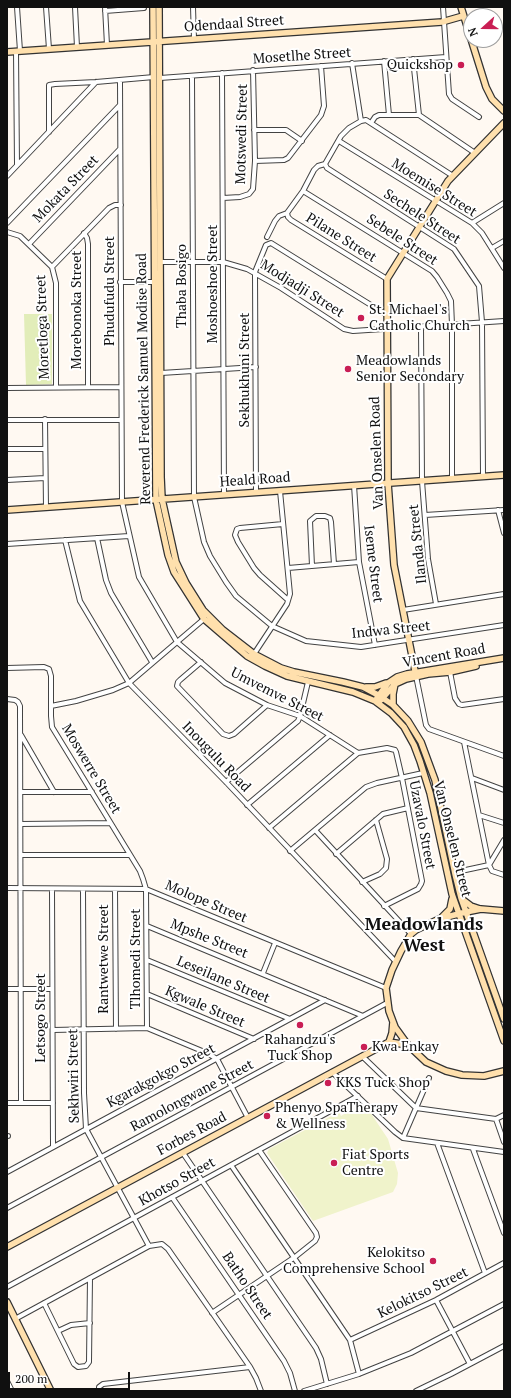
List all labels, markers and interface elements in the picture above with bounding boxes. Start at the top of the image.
north arrow [463,8,503,48]
street label: Odendaal Street [183,12,285,36]
text: N [465,26,481,38]
street label: Mosetlhe Street [252,44,352,68]
place label: Quickshop [387,57,453,73]
marker: Quickshop [456,60,466,70]
street label: Motswedi Street [233,83,251,185]
street label: Mokata Street [30,152,102,226]
street label: Moemise Street [388,155,480,221]
street label: Sechele Street [380,186,464,248]
street label: Pilane Street [303,210,379,266]
street label: Sebele Street [363,211,441,269]
street label: Moshoeshoe Street [205,225,221,343]
street label: Phudufudu Street [102,236,118,346]
street label: Thaba Bosigo [174,244,190,328]
street label: Morebonoka Street [69,251,85,369]
street label: Reverend Frederick Samuel Modise Road [133,253,155,505]
street label: Modjadji Street [257,257,347,321]
street label: Moretloga Street [33,274,53,380]
place label: St. Michael's Catholic Church [369,302,470,334]
street label: Sekhukhuni Street [237,313,253,427]
marker: St. Michael's Catholic Church [356,313,366,323]
place label: Meadowlands Senior Secondary [356,353,464,386]
marker: Meadowlands Senior Secondary [343,364,353,374]
street label: Van Onselen Road [367,396,387,510]
street label: Heald Road [219,469,291,491]
street label: Ilanda Street [405,503,431,585]
street label: Iseme Street [360,524,386,604]
street label: Indwa Street [351,618,431,642]
street label: Vincent Road [401,640,487,672]
street label: Umvemve Street [228,664,326,726]
street label: Inougulu Road [178,718,254,796]
street label: Moswerre Street [58,721,124,817]
street label: Uzavalo Street [405,779,439,871]
street label: Van Onselen Street [429,779,475,899]
street label: Molope Street [162,877,250,927]
street label: Rantwetwe Street [96,904,112,1014]
street label: Tlhomedi Street [128,909,144,1009]
district label: Meadowlands West [365,914,483,956]
street label: Mpshe Street [168,916,250,962]
street label: Leseilane Street [174,953,272,1007]
street label: Letsogo Street [33,973,49,1063]
street label: Kgwale Street [163,983,247,1031]
marker: Rahandzu's Tuck Shop [295,1020,305,1030]
street label: Sekhwiri Street [65,1028,83,1124]
place label: Rahandzu's Tuck Shop [265,1032,335,1064]
place label: Kwa Enkay [372,1039,439,1055]
street label: Kgarakgokgo Street [104,1040,218,1112]
marker: Kwa Enkay [359,1042,369,1052]
street label: Ramolongwane Street [128,1056,256,1136]
place label: KKS Tuck Shop [336,1075,430,1091]
marker: KKS Tuck Shop [323,1078,333,1088]
place label: Phenyo SpaTherapy & Wellness [275,1100,398,1132]
street label: Forbes Road [154,1109,230,1159]
marker: Phenyo SpaTherapy & Wellness [262,1111,272,1121]
place label: Fiat Sports Centre [342,1147,409,1180]
street label: Khotso Street [136,1154,218,1210]
marker: Fiat Sports Centre [329,1158,339,1168]
place label: Kelokitso Comprehensive School [283,1245,425,1278]
street label: Batho Street [218,1249,276,1323]
marker: Kelokitso Comprehensive School [428,1256,438,1266]
street label: Kelokitso Street [375,1264,471,1322]
scale bar [10,1364,132,1390]
text: 200 m [15,1371,47,1386]

